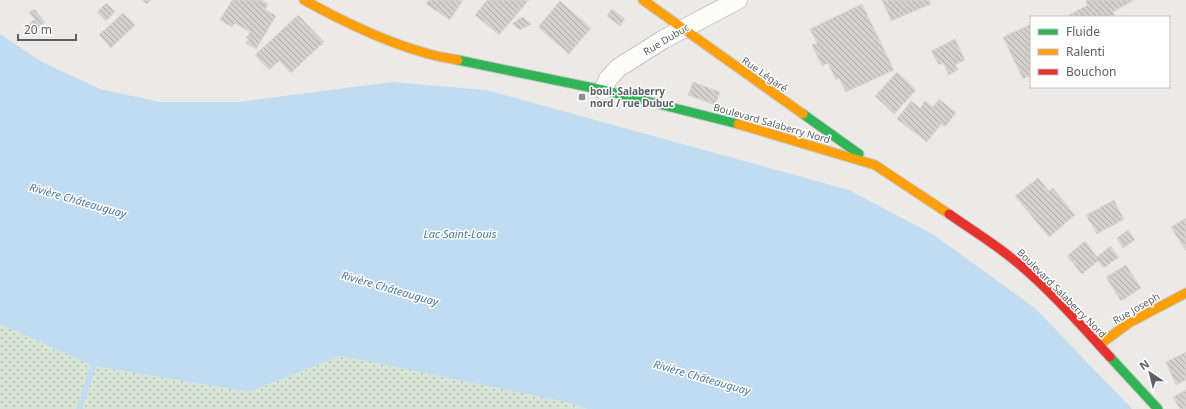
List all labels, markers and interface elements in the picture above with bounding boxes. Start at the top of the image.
scale bar [18,16,76,42]
legend [1030,16,1170,88]
street label: Rue Dubuc [640,20,692,58]
text: 20 m [24,21,52,38]
text: Fluide [1066,23,1100,40]
text: Ralenti [1066,43,1105,60]
street label: Rue Légaré [739,53,791,95]
text: Bouchon [1066,63,1116,80]
place label: boul. Salaberry nord / rue Dubuc [590,84,674,110]
marker: boul. Salaberry nord / rue Dubuc [577,92,587,102]
street label: Boulevard Salaberry Nord [712,100,832,146]
water label: Rivière Châteauguay [28,179,129,221]
water label: Lac Saint-Louis [424,226,497,241]
street label: Boulevard Salaberry Nord [1014,245,1110,341]
water label: Rivière Châteauguay [340,267,441,309]
street label: Rue Joseph [1110,289,1162,327]
north arrow [1130,353,1170,393]
water label: Rivière Châteauguay [652,356,753,398]
text: N [1136,356,1152,373]

